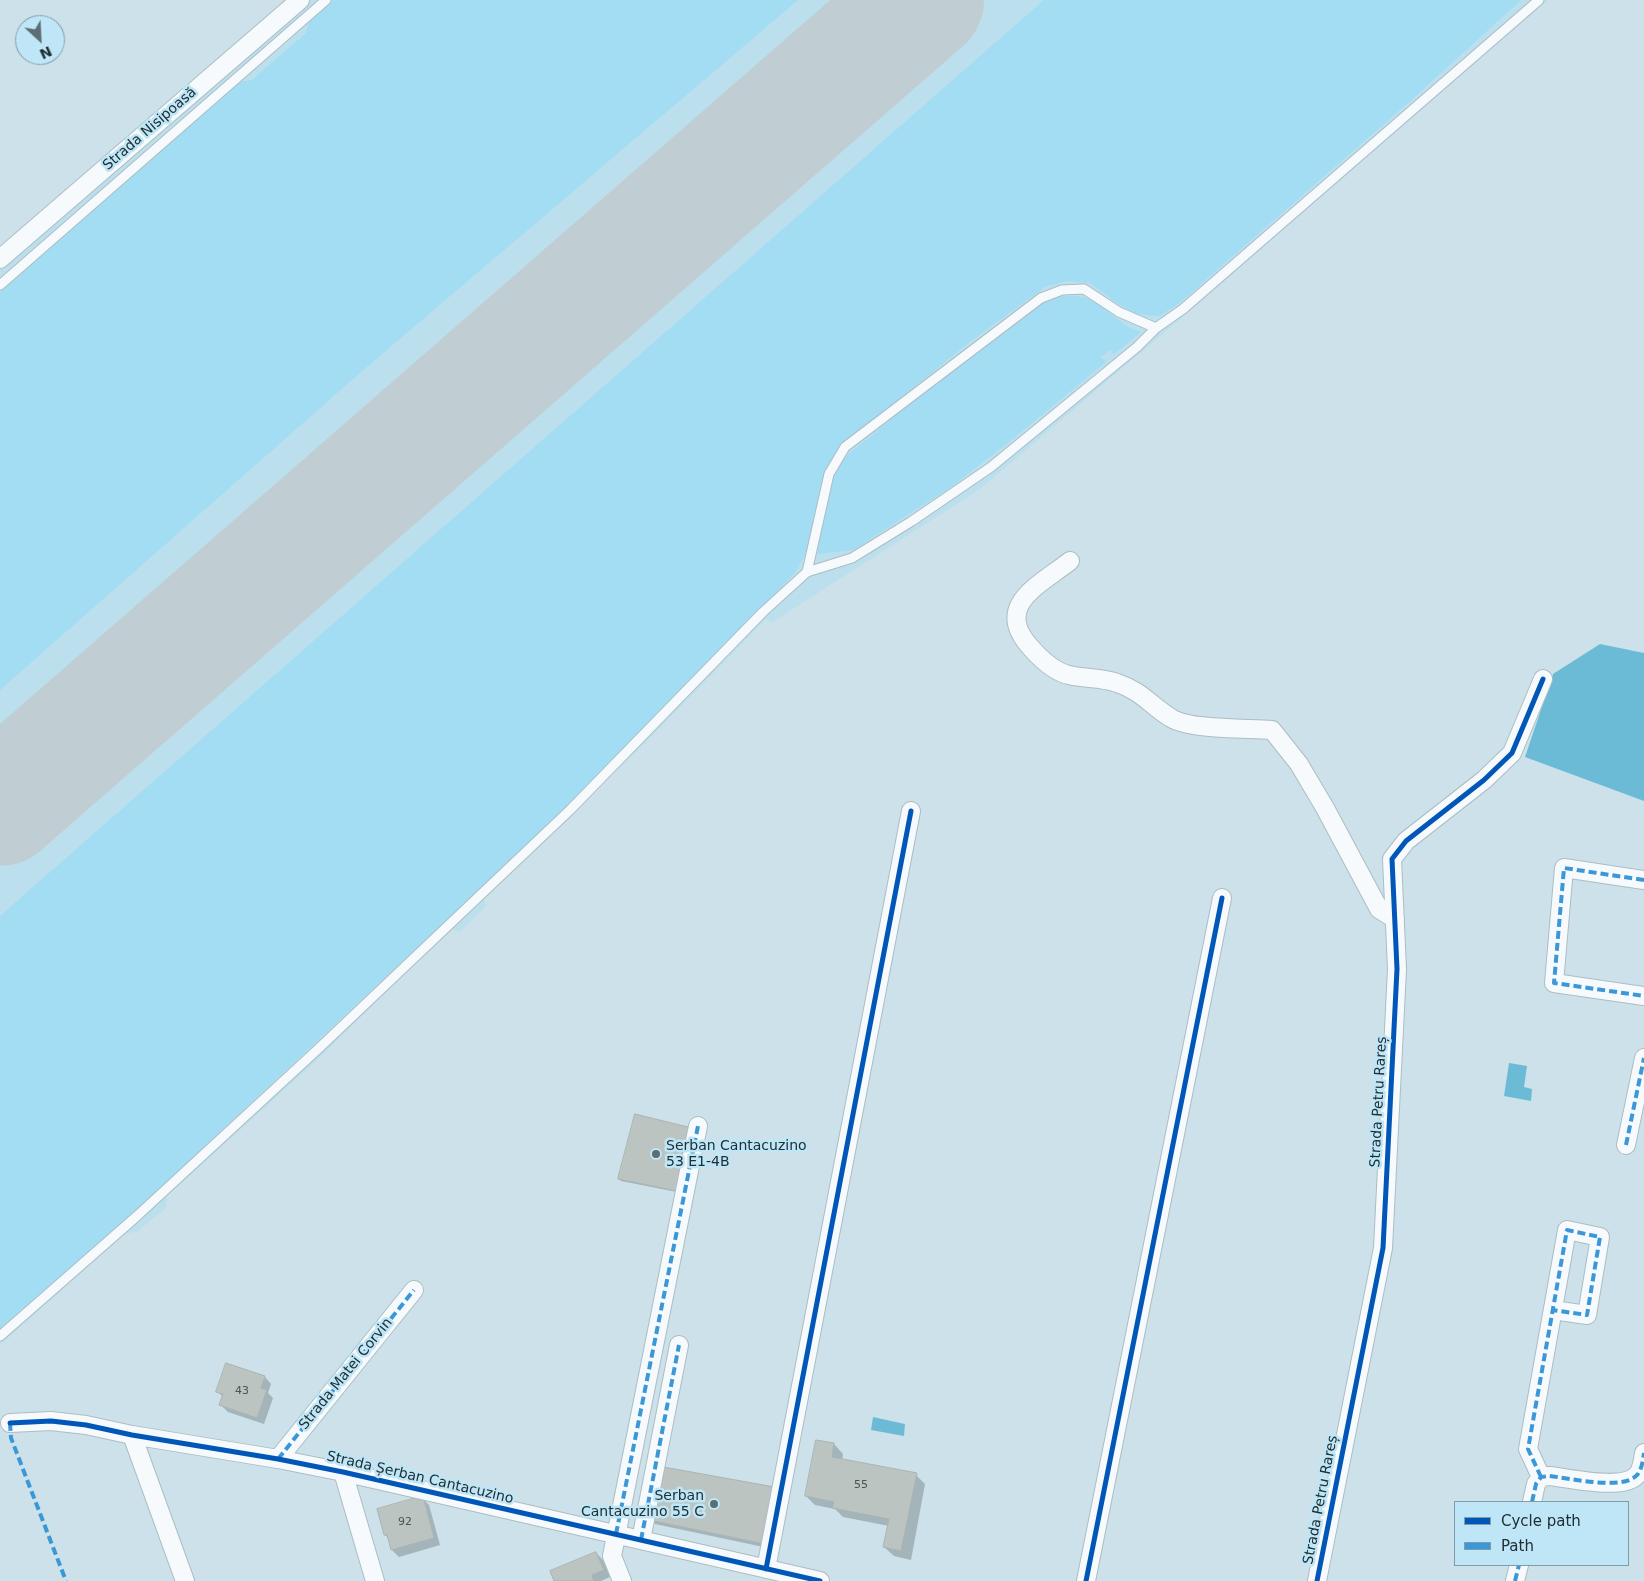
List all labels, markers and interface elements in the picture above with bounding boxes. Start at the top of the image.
north arrow [15,15,65,65]
text: N [37,43,55,62]
street label: Strada Nisipoasă [100,84,200,174]
street label: Strada Petru Rareș [1367,1036,1391,1168]
place label: Serban Cantacuzino 53 E1-4B [666,1138,807,1170]
marker: Serban Cantacuzino 53 E1-4B [650,1148,662,1160]
street label: Strada Matei Corvin [296,1315,396,1433]
house number: 43 [235,1384,249,1398]
street label: Strada Petru Rareș [1300,1434,1342,1566]
street label: Strada Șerban Cantacuzino [325,1448,515,1508]
house number: 55 [854,1478,868,1492]
place label: Serban Cantacuzino 55 C [581,1488,704,1520]
marker: Serban Cantacuzino 55 C [708,1498,720,1510]
legend [1454,1501,1629,1566]
text: Cycle path [1501,1512,1581,1530]
house number: 92 [398,1515,412,1529]
text: Path [1501,1537,1534,1555]

